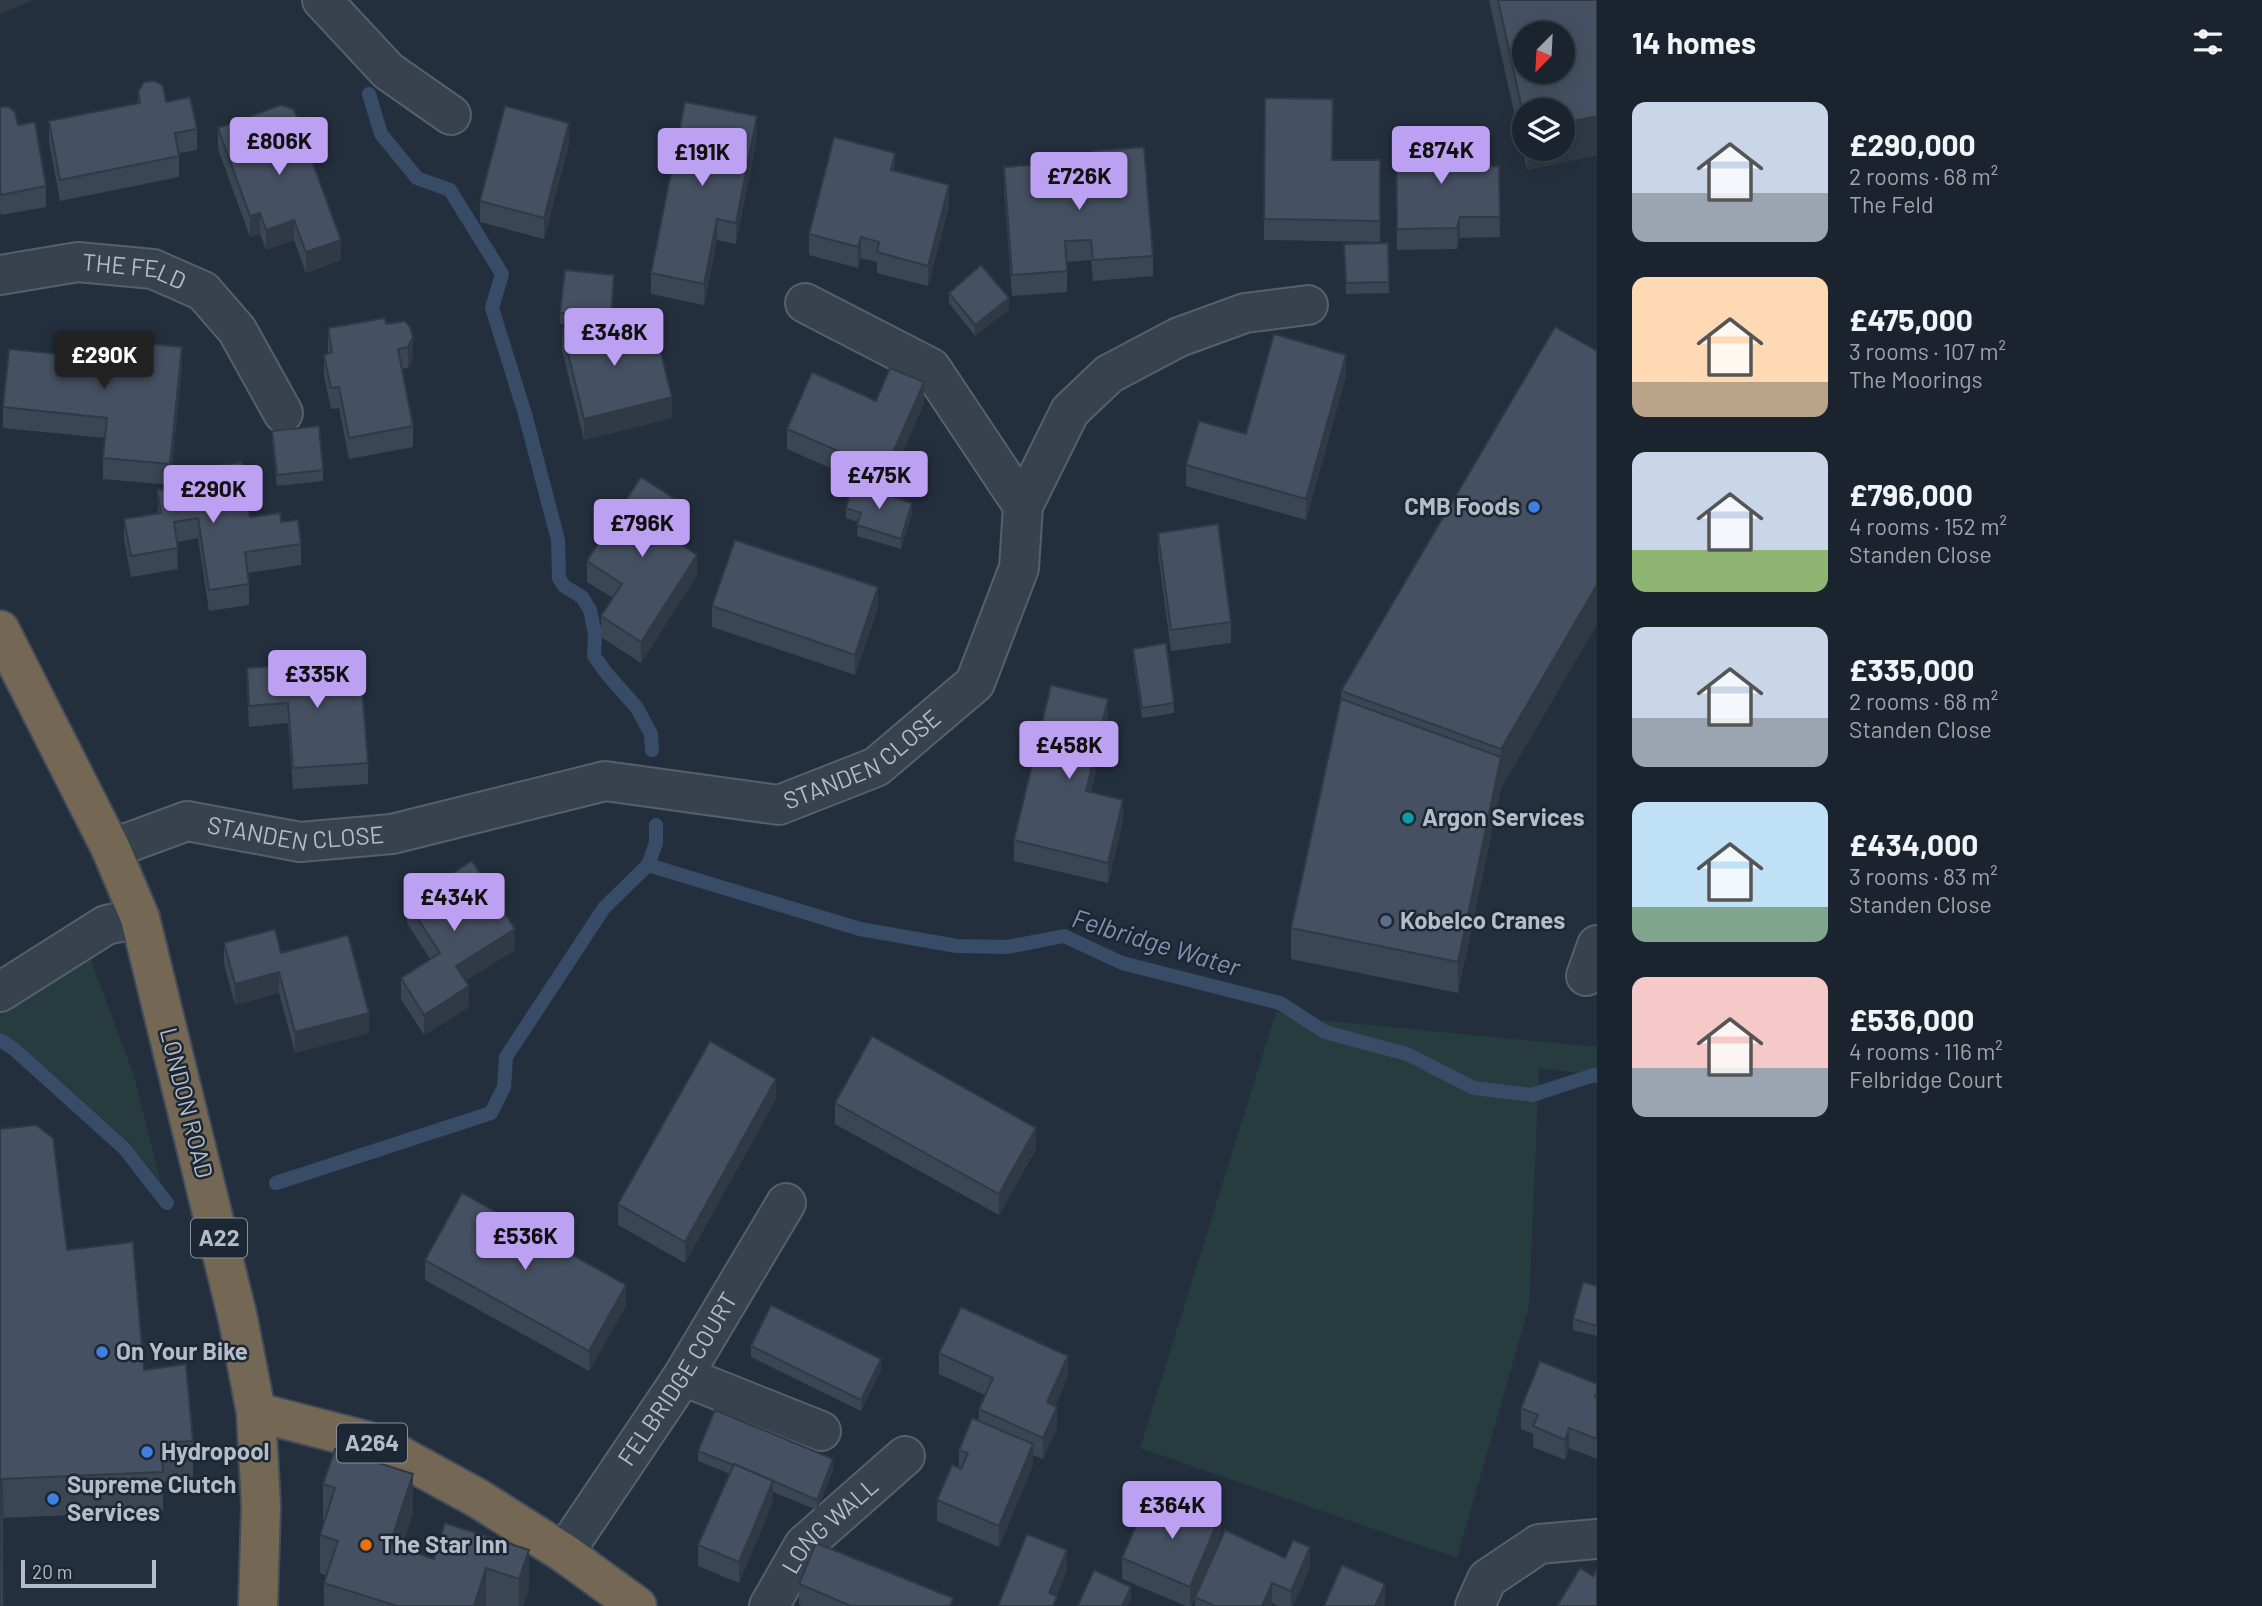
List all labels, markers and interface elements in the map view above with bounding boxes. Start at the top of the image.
north arrow [1512,21,1575,84]
map controls [1512,21,1575,161]
icon: filters [2189,23,2227,61]
text: 14 homes [1632,24,1756,60]
button: layers [1512,98,1575,161]
pin: £806K [230,118,328,177]
text: £806K [246,126,312,154]
text: £290,000 [1849,126,1976,162]
pin: £874K [1392,127,1490,186]
pin: £191K [653,128,751,188]
icon: home [1688,130,1772,214]
text: £874K [1408,135,1474,163]
text: £191K [674,137,730,165]
pin: £726K [1030,152,1128,212]
text: £726K [1046,161,1112,189]
text: 2 rooms · 68 m² [1849,162,1998,190]
text: The Feld [1849,190,1933,218]
street label: THE FELD [81,246,191,295]
text: £475,000 [1849,301,1973,337]
icon: home [1688,305,1772,389]
pin: £348K [565,308,663,368]
text: £348K [580,317,648,345]
pin: £290K [55,332,153,391]
text: 3 rooms · 107 m² [1849,337,2006,365]
text: £290K [71,340,137,368]
text: The Moorings [1849,365,1983,393]
pin: £475K [830,452,928,511]
text: £475K [847,460,911,488]
pin: £290K [164,466,262,525]
text: £290K [180,474,246,502]
text: £796,000 [1849,476,1973,512]
icon: home [1688,480,1772,564]
place label: CMB Foods [1404,491,1520,520]
marker: CMB Foods [1526,499,1542,515]
pin: £796K [593,500,691,559]
text: £796K [610,508,674,536]
text: 4 rooms · 152 m² [1849,512,2007,540]
text: Standen Close [1849,540,1992,568]
pin: £335K [268,650,366,710]
text: £335,000 [1849,651,1974,687]
icon: home [1688,655,1772,739]
text: £335K [284,659,350,687]
text: 2 rooms · 68 m² [1849,687,1998,715]
street label: STANDEN CLOSE [779,703,946,815]
text: Standen Close [1849,715,1992,743]
pin: £458K [1020,722,1118,781]
text: £458K [1035,730,1103,758]
place label: Argon Services [1422,802,1585,831]
street label: STANDEN CLOSE [205,809,385,856]
marker: Argon Services [1400,810,1416,826]
text: £434,000 [1849,826,1978,862]
icon: home [1688,830,1772,914]
text: 3 rooms · 83 m² [1849,862,1998,890]
pin: £434K [405,874,503,933]
text: £434K [420,882,488,910]
text: Standen Close [1849,890,1992,918]
water label: Felbridge Water [1069,901,1245,982]
place label: Kobelco Cranes [1400,905,1565,934]
marker: Kobelco Cranes [1378,913,1394,929]
text: £536,000 [1849,1001,1974,1037]
icon: home [1688,1005,1772,1089]
street label: LONDON ROAD [155,1024,220,1181]
text: 4 rooms · 116 m² [1849,1037,2003,1065]
text: Felbridge Court [1849,1065,2003,1093]
pin: £536K [476,1212,574,1272]
road number: A22 [191,1218,247,1258]
text: £536K [492,1221,558,1249]
street label: FELBRIDGE COURT [611,1286,743,1471]
place label: On Your Bike [116,1336,248,1365]
marker: On Your Bike [94,1344,110,1360]
road number: A264 [337,1424,407,1462]
place label: Hydropool [161,1436,269,1465]
marker: Hydropool [139,1444,155,1460]
place label: Supreme Clutch Services [67,1469,236,1526]
street label: LONG WALL [775,1471,883,1578]
pin: £364K [1123,1482,1221,1541]
text: £364K [1138,1490,1206,1518]
marker: Supreme Clutch Services [45,1491,61,1507]
place label: The Star Inn [380,1529,508,1558]
marker: The Star Inn [358,1537,374,1553]
scale bar [21,1557,156,1589]
text: 20 m [32,1560,72,1583]

